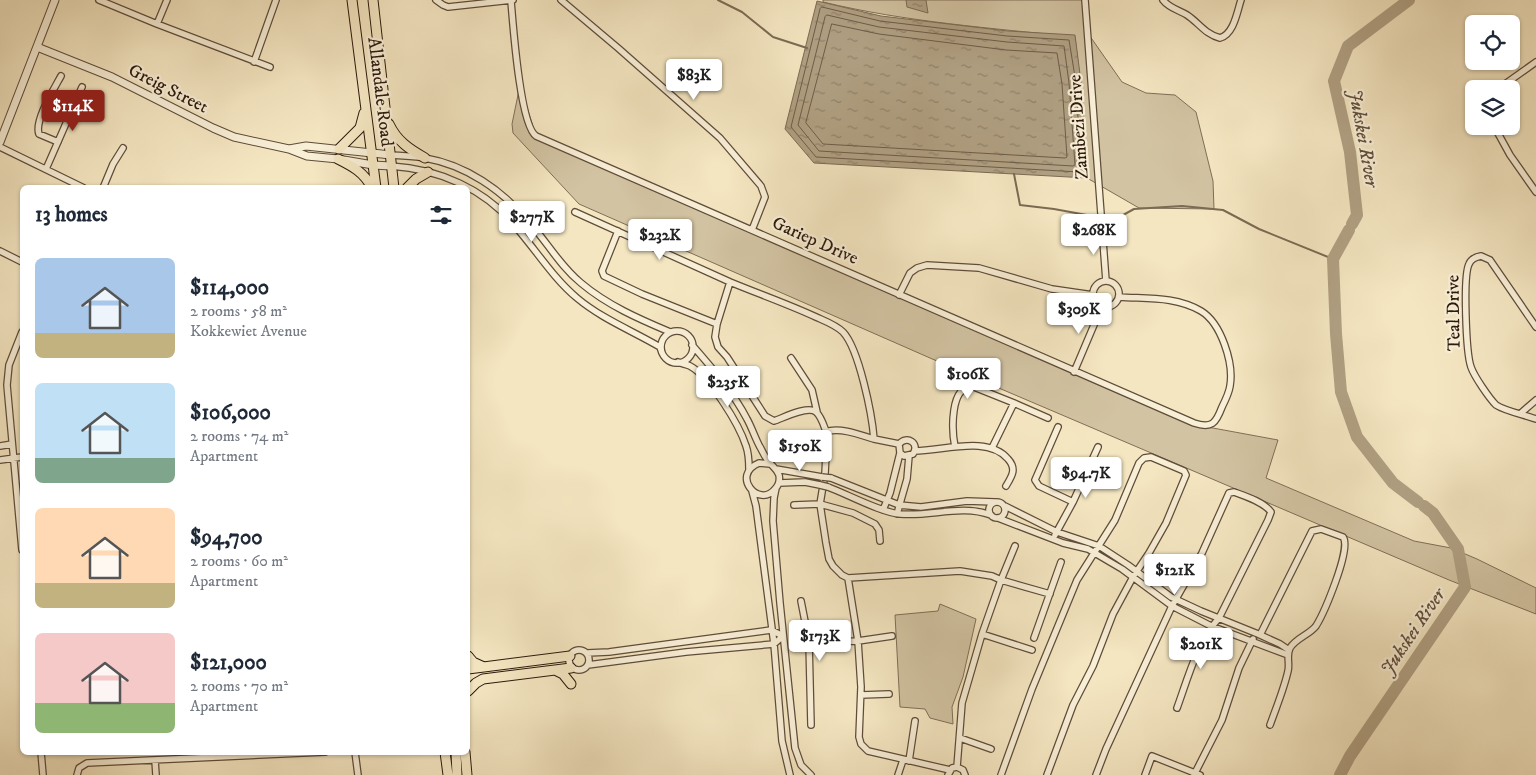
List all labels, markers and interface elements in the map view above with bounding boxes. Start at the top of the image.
map controls [1465,15,1520,135]
button: locate [1465,15,1520,70]
street label: Allandale Road [362,36,398,148]
pin: $83K [664,58,724,101]
street label: Greig Street [124,60,212,119]
text: $83K [677,65,711,85]
street label: Zambezi Drive [1064,74,1094,180]
button: layers [1465,80,1520,135]
water label: Jukskei River [1343,87,1383,191]
pin: $114K [38,90,108,132]
text: $114K [53,96,93,116]
pin: $277K [497,200,567,243]
icon: filters [427,201,455,229]
text: 13 homes [35,202,108,228]
text: $277K [510,207,554,227]
street label: Gariep Drive [769,212,861,270]
pin: $268K [1059,214,1129,256]
pin: $232K [625,218,695,261]
text: $268K [1072,220,1116,240]
text: $232K [639,225,681,245]
text: $114,000 [190,275,269,301]
street label: Teal Drive [1442,275,1466,351]
icon: home [75,278,135,338]
pin: $309K [1044,292,1114,335]
text: $309K [1058,299,1100,319]
text: 2 rooms · 58 m² [190,301,287,321]
text: Kokkewiet Avenue [190,321,307,341]
pin: $106K [933,358,1003,400]
text: $106K [947,364,989,384]
pin: $235K [693,366,763,408]
text: $235K [707,372,749,392]
text: $106,000 [190,400,271,426]
icon: home [75,403,135,463]
text: 2 rooms · 74 m² [190,426,288,446]
pin: $150K [765,430,835,472]
text: $150K [779,436,821,456]
text: Apartment [190,446,258,466]
pin: $94.7K [1045,456,1127,499]
text: $94.7K [1062,463,1110,483]
text: $94,700 [190,525,263,551]
icon: home [75,528,135,588]
text: 2 rooms · 60 m² [190,551,288,571]
pin: $121K [1140,554,1210,596]
text: $121K [1155,560,1195,580]
text: Apartment [190,571,258,591]
water label: Jukskei River [1376,582,1452,680]
pin: $173K [785,620,855,662]
text: $173K [800,626,840,646]
pin: $201K [1166,628,1236,670]
text: $201K [1180,634,1222,654]
text: $121,000 [190,650,267,676]
icon: home [75,653,135,713]
text: 2 rooms · 70 m² [190,676,288,696]
text: Apartment [190,696,258,716]

